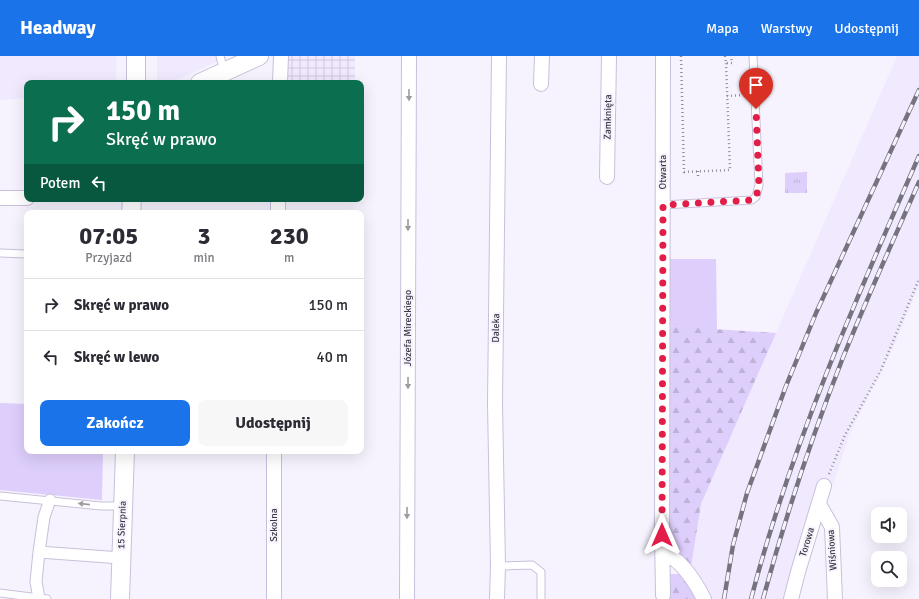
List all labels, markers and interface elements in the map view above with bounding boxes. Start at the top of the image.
text: Headway [20,16,96,40]
text: Mapa [706,20,739,37]
text: Warstwy [761,20,812,37]
text: Udostępnij [834,20,899,37]
pin [739,68,773,109]
icon: arrive [745,74,767,96]
one-way arrow [406,89,412,102]
text: 150 m [106,94,180,128]
street label: Zamknięta [602,94,614,140]
icon: right [40,96,92,148]
text: Skręć w prawo [106,128,217,150]
street label: Otwarta [657,155,669,189]
icon: left [88,172,110,194]
text: Potem [40,174,80,192]
one-way arrow [405,219,411,232]
text: 07:05 [79,221,138,251]
text: 3 [198,221,210,251]
text: 230 [270,221,309,251]
text: Przyjazd [85,250,132,266]
text: min [194,250,215,266]
text: m [284,250,294,266]
street label: Józefa Mireckiego [402,290,414,366]
icon: right [40,294,62,316]
text: Skręć w prawo [74,296,169,314]
text: 150 m [308,296,348,314]
street label: Daleka [490,313,502,343]
icon: left [40,346,62,368]
text: Skręć w lewo [74,348,159,366]
text: 40 m [317,348,348,366]
one-way arrow [405,377,411,390]
button: Zakończ [40,400,190,446]
button: Udostępnij [198,400,348,446]
one-way arrow [78,501,90,507]
street label: 15 Sierpnia [115,501,129,549]
one-way arrow [404,507,410,520]
map controls [871,507,907,587]
button: sound [871,507,907,543]
street label: Szkolna [268,508,280,542]
position arrow [641,514,683,556]
street label: Torowa [797,526,817,558]
street label: Wiśniowa [825,529,839,571]
button: search [871,551,907,587]

